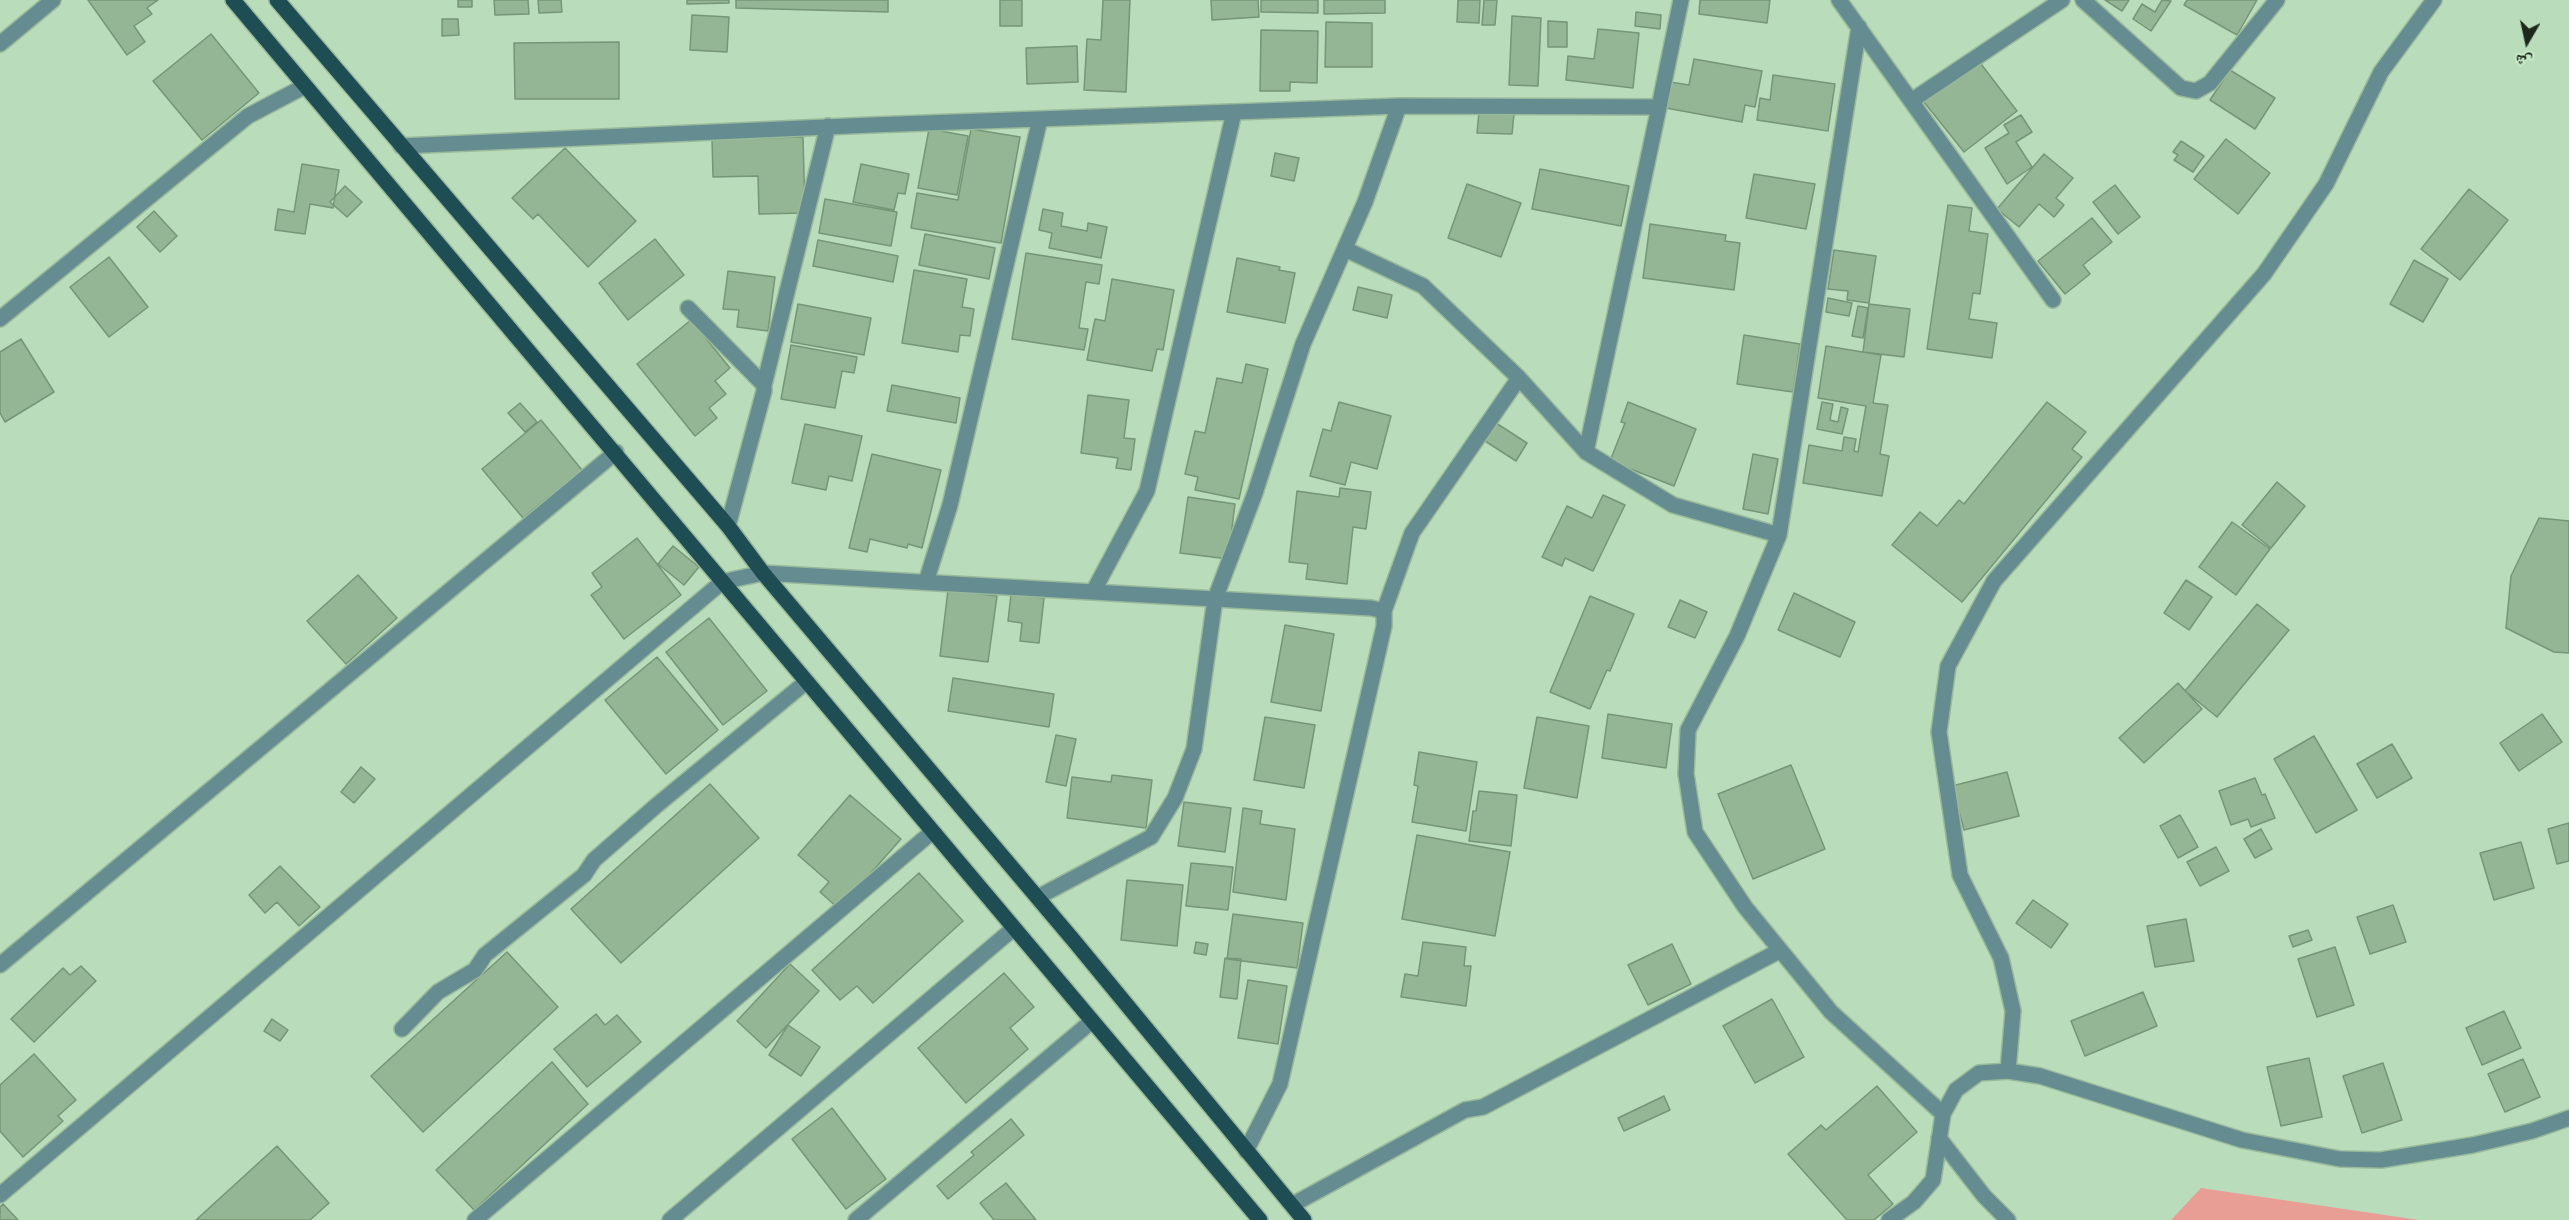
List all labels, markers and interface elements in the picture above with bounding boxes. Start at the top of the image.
north arrow [2497,12,2557,72]
text: ش [2514,50,2534,71]

